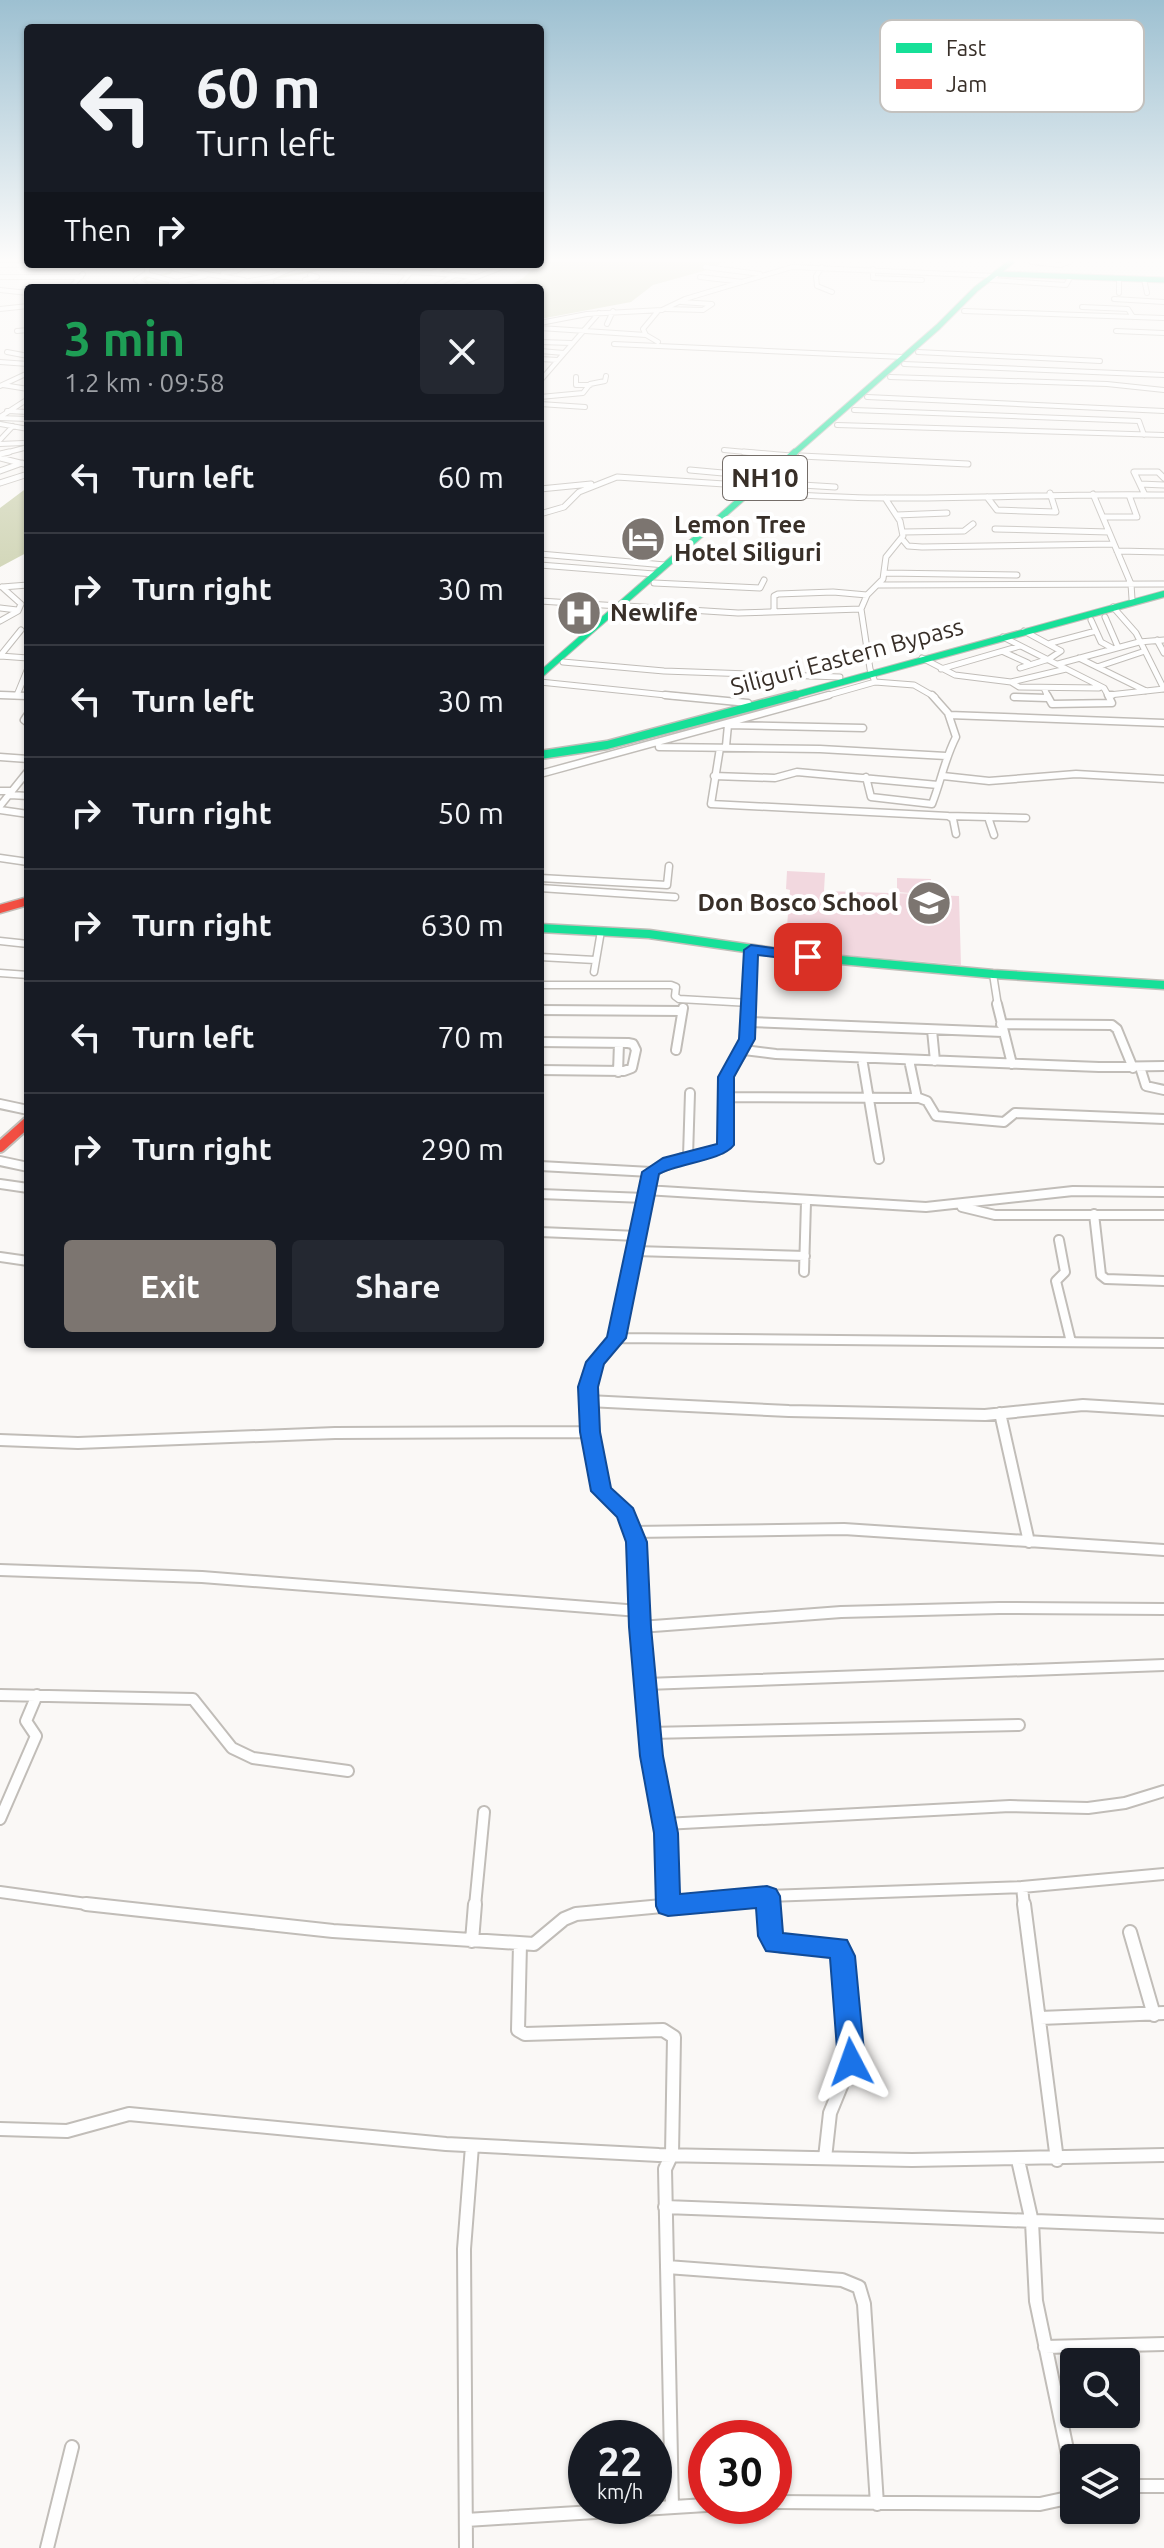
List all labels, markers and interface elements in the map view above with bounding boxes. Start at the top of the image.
legend [880,20,1144,112]
text: Fast [946,35,987,60]
icon: left [64,56,168,160]
text: 60 m [196,56,321,119]
text: Jam [946,71,987,96]
text: Turn left [196,122,335,163]
icon: right [148,208,192,252]
text: Then [64,213,132,247]
button: close [420,310,504,394]
text: 3 min [64,311,185,365]
text: 1.2 km · 09:58 [64,368,225,397]
icon: left [64,455,108,499]
road number: NH10 [723,456,807,500]
text: Turn left [132,460,254,494]
text: 60 m [437,460,504,494]
place label: Lemon Tree Hotel Siliguri [674,511,822,566]
hotel icon: Lemon Tree Hotel Siliguri [619,515,667,563]
icon: right [64,567,108,611]
text: Turn right [132,572,272,606]
text: 30 m [437,572,504,606]
hospital icon: Newlife [555,589,603,637]
place label: Newlife [610,599,698,626]
street label: Siliguri Eastern Bypass [728,612,966,701]
icon: left [64,679,108,723]
text: Turn left [132,684,254,718]
text: 30 m [437,684,504,718]
icon: right [64,791,108,835]
text: Turn right [132,796,272,830]
text: 50 m [437,796,504,830]
school or university icon: Don Bosco School [905,879,953,927]
place label: Don Bosco School [698,889,898,916]
icon: right [64,903,108,947]
text: Turn right [132,908,272,942]
text: 630 m [420,908,504,942]
pin [774,923,842,991]
icon: arrive [786,935,830,979]
icon: left [64,1015,108,1059]
text: Turn left [132,1020,254,1054]
text: 70 m [437,1020,504,1054]
icon: right [64,1127,108,1171]
text: Turn right [132,1132,272,1166]
text: 290 m [420,1132,504,1166]
button: Exit [64,1240,276,1332]
button: Share [292,1240,504,1332]
position arrow [809,2020,893,2104]
map controls [1060,2348,1140,2524]
button: search [1060,2348,1140,2428]
speed limit sign: 30 [688,2420,792,2524]
text: 22 [597,2439,643,2484]
button: layers [1060,2444,1140,2524]
text: km/h [597,2480,643,2503]

